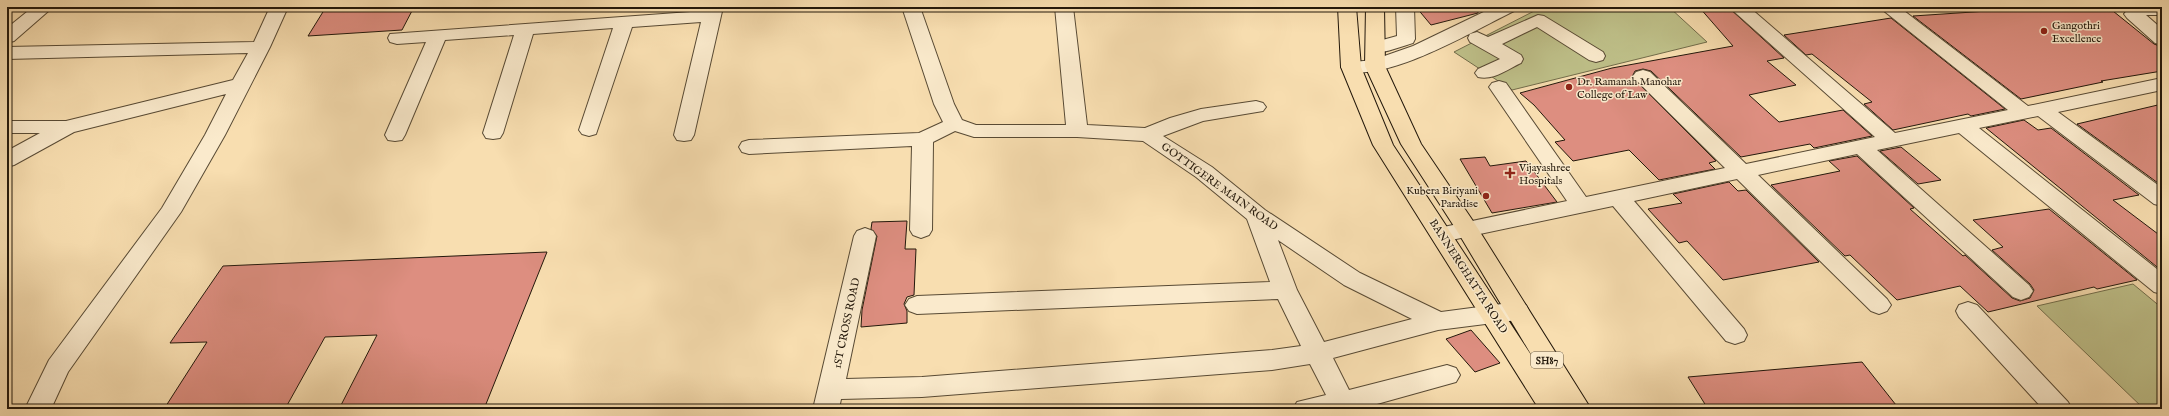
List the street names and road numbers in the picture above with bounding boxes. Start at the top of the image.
street label: GOTTIGERE MAIN ROAD [1158,140,1281,234]
street label: BANNERGHATTA ROAD [1426,217,1511,337]
street label: 1ST CROSS ROAD [831,276,863,370]
road number: SH87 [1531,352,1563,368]

